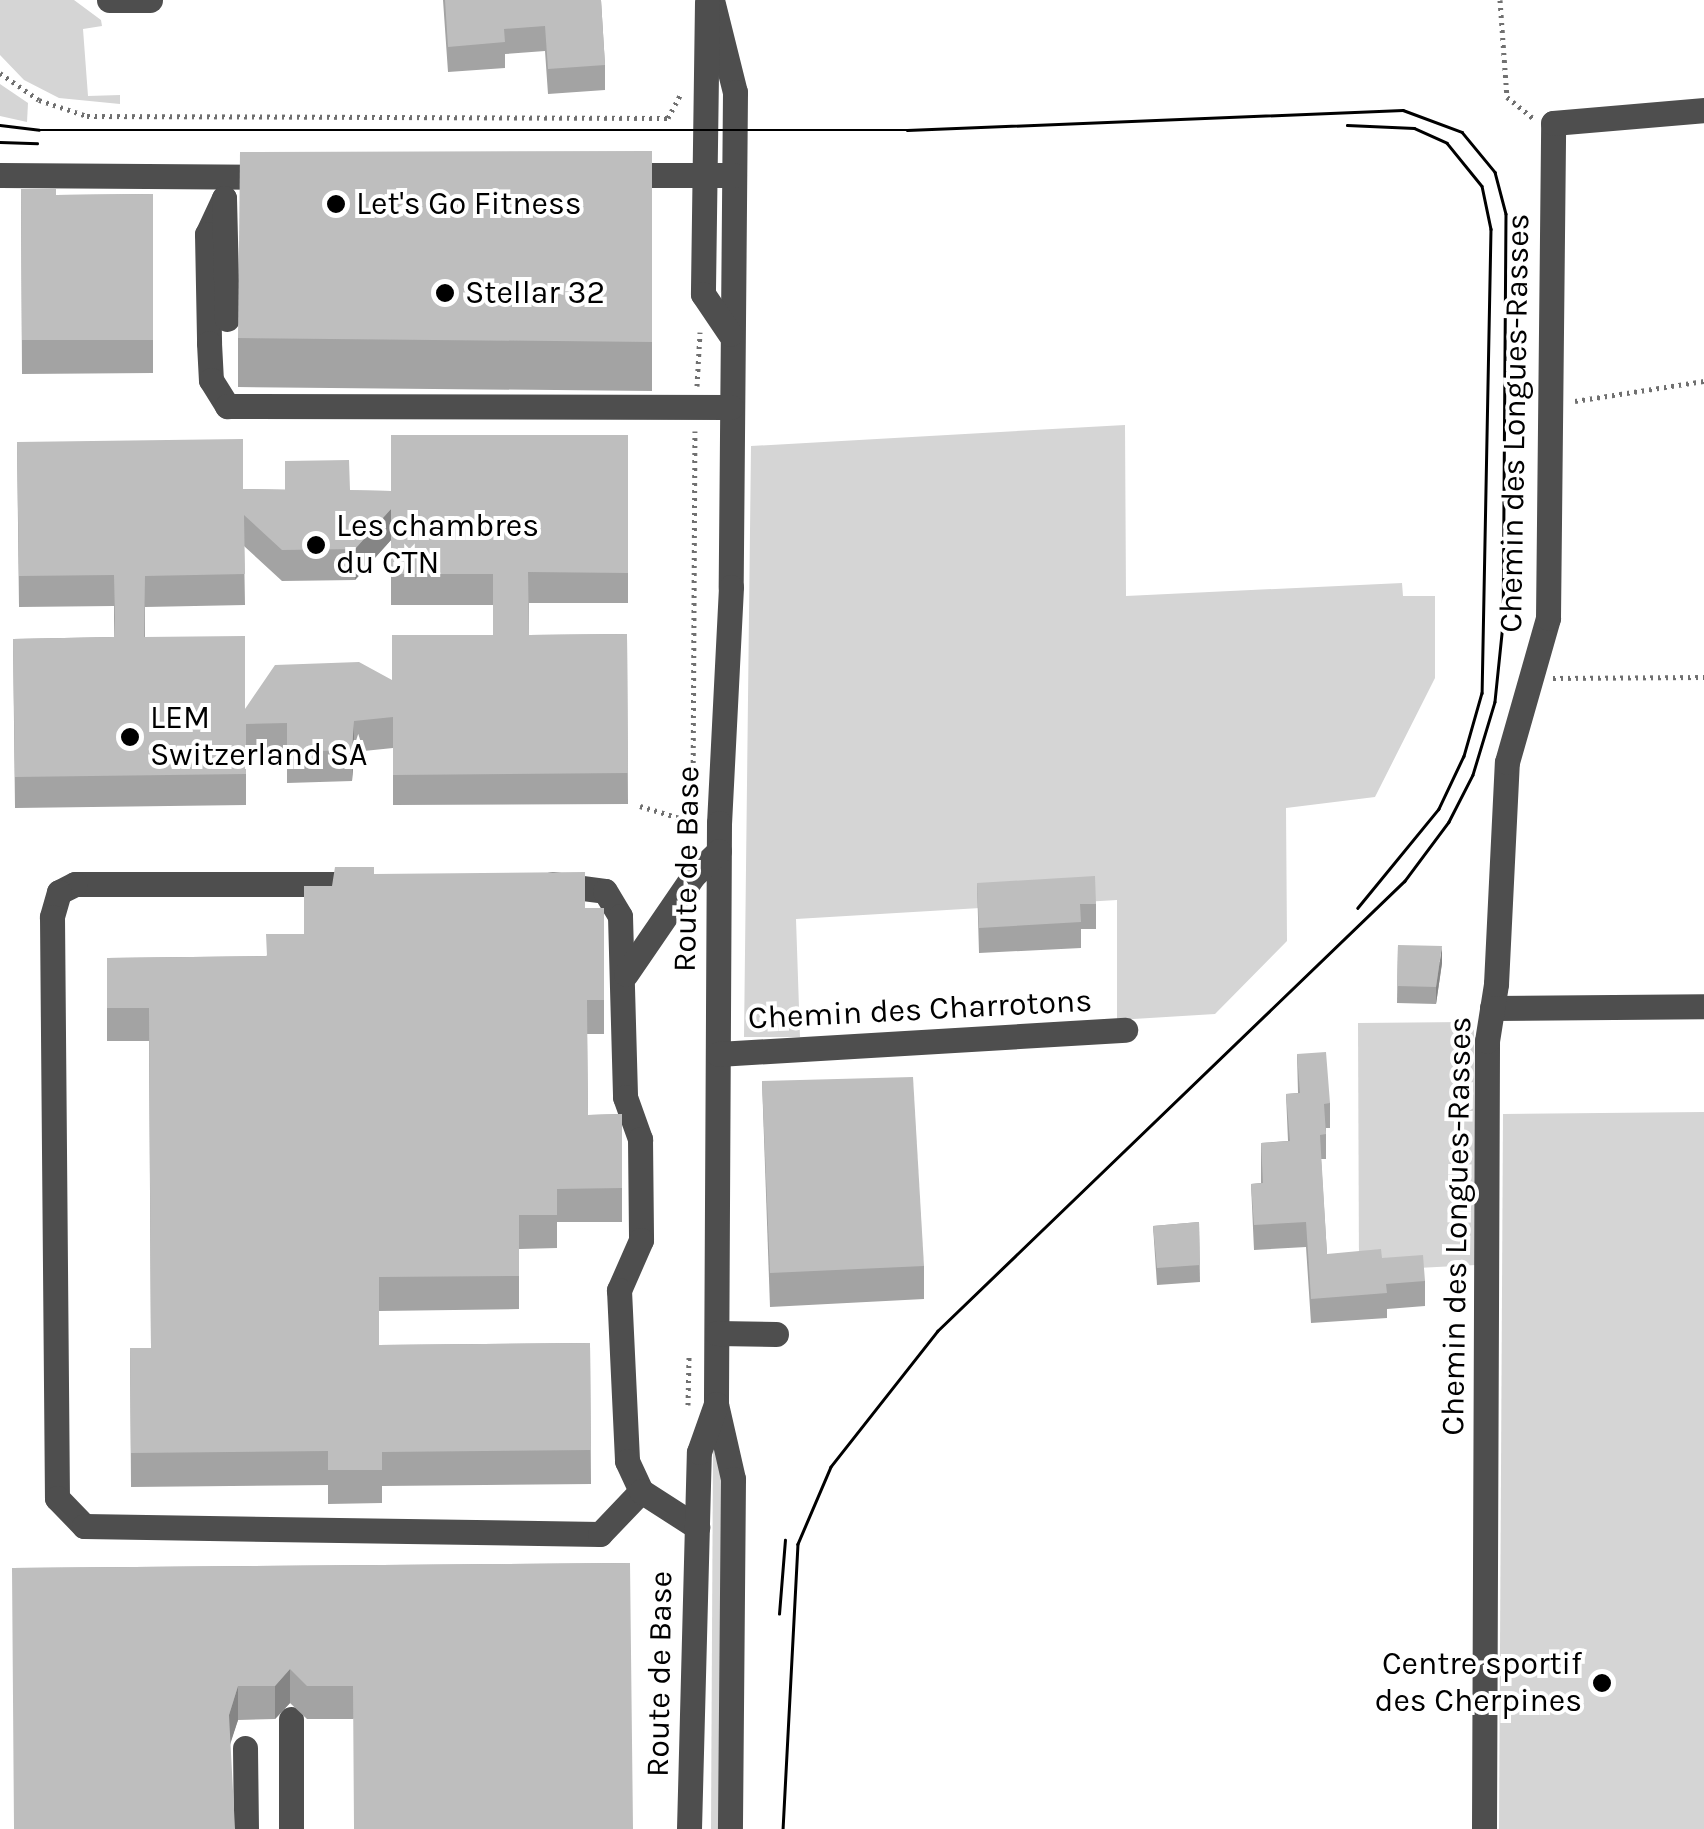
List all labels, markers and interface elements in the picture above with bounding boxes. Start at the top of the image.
place label: Let's Go Fitness [356,185,582,223]
marker: Let's Go Fitness [325,193,347,215]
street label: Chemin des Longues-Rasses [1492,213,1538,633]
place label: Stellar 32 [465,274,605,312]
marker: Stellar 32 [434,282,456,304]
place label: Les chambres du CTN [336,508,539,583]
marker: Les chambres du CTN [305,534,327,556]
place label: LEM Switzerland SA [150,700,367,775]
marker: LEM Switzerland SA [119,726,141,748]
street label: Route de Base [666,766,708,972]
street label: Chemin des Charrotons [747,982,1093,1038]
street label: Chemin des Longues-Rasses [1434,1016,1480,1436]
street label: Route de Base [639,1571,681,1777]
place label: Centre sportif des Cherpines [1374,1646,1582,1721]
marker: Centre sportif des Cherpines [1591,1672,1613,1694]

